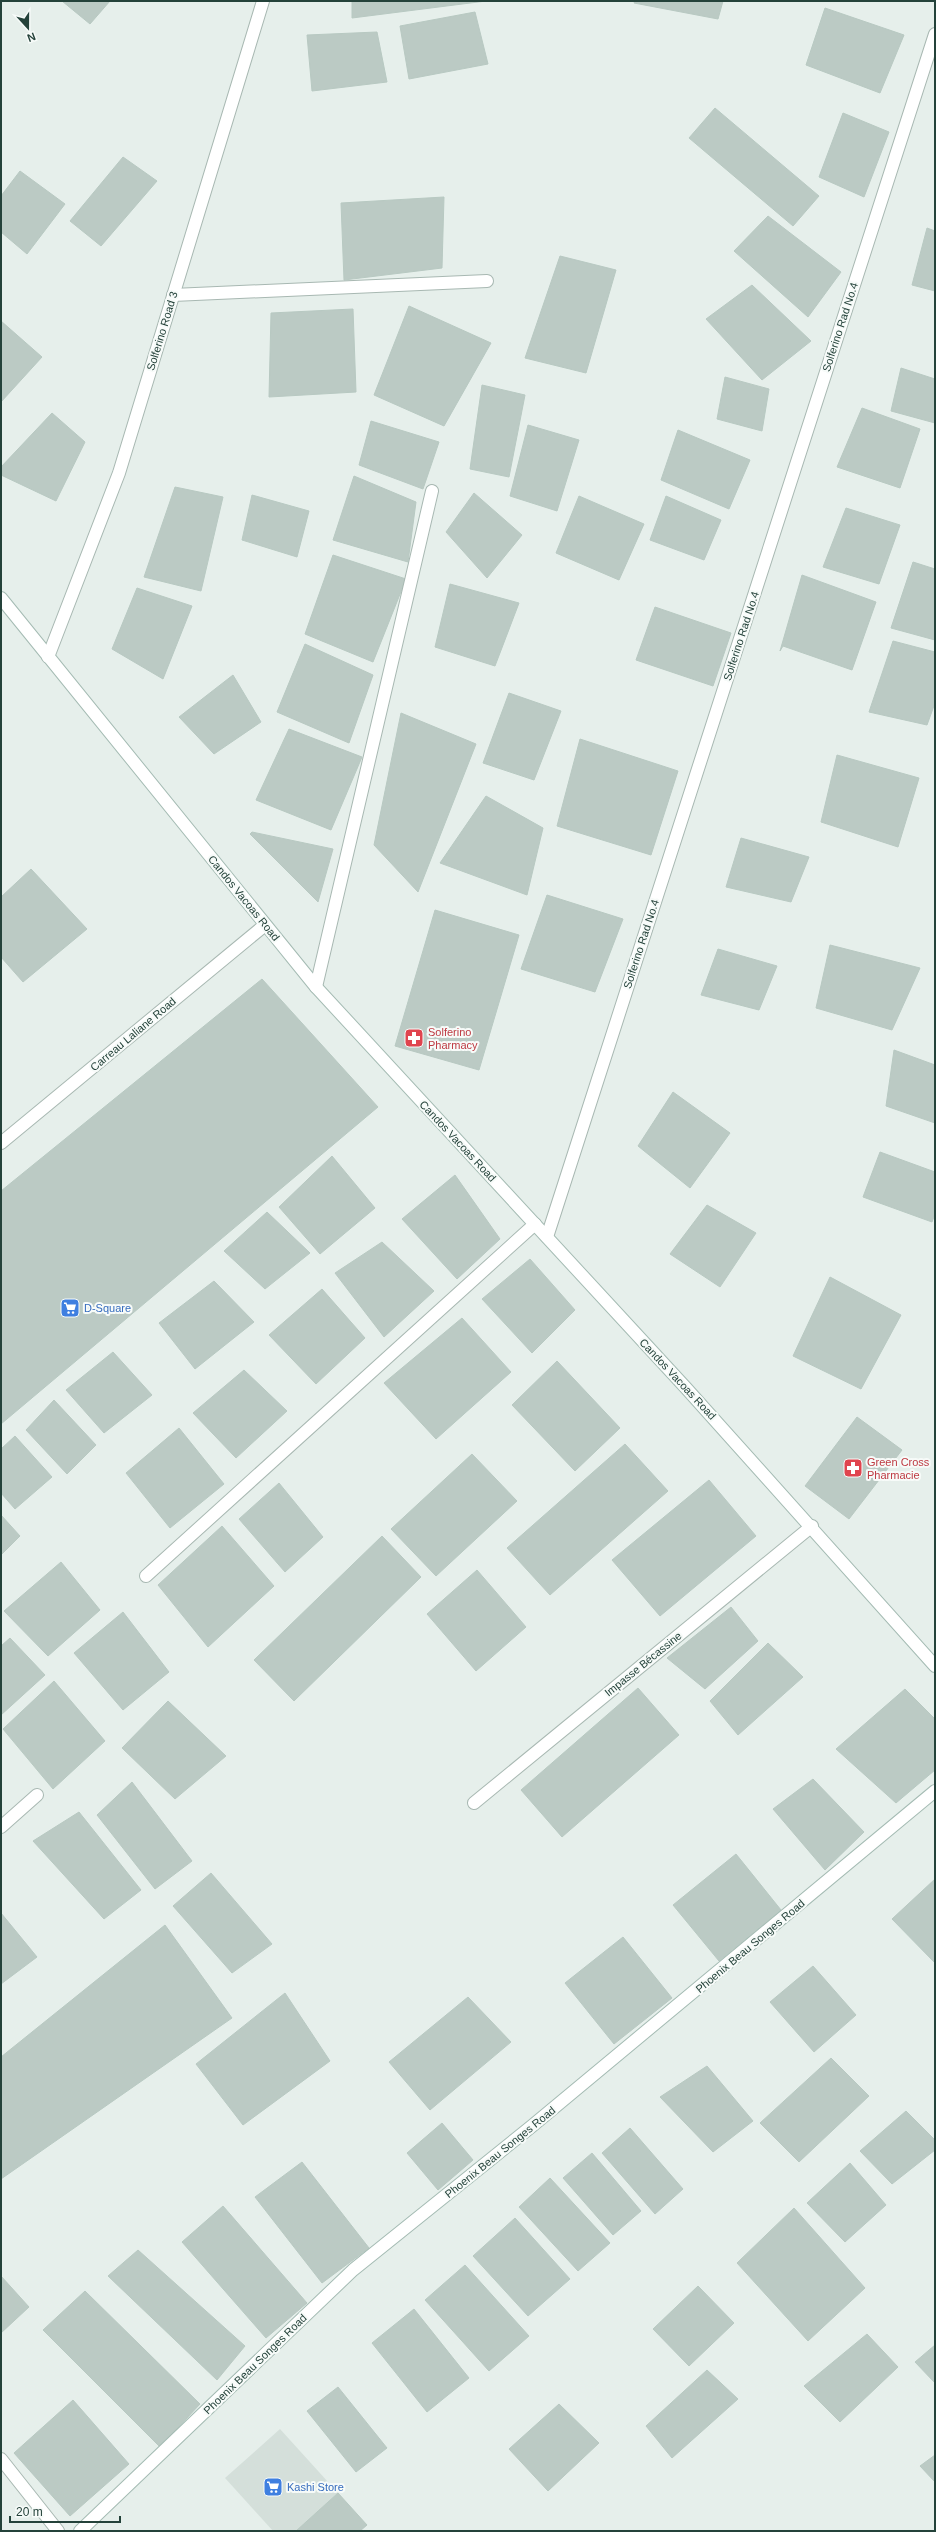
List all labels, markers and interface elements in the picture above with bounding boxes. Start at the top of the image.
north arrow [8,8,48,48]
text: N [26,30,37,44]
street label: Solferino Rad No.4 [820,281,860,373]
street label: Solferino Road 3 [144,290,180,372]
street label: Solferino Rad No.4 [721,590,761,682]
street label: Candos Vacoas Road [206,853,282,943]
street label: Solferino Rad No.4 [621,898,661,990]
street label: Carreau Laliane Road [88,995,178,1073]
place label: Solferino Pharmacy [428,1026,478,1051]
pharmacy icon: Solferino Pharmacy [403,1027,425,1049]
street label: Candos Vacoas Road [417,1098,499,1184]
supermarket icon: D-Square [59,1297,81,1319]
place label: D-Square [84,1302,131,1314]
street label: Candos Vacoas Road [637,1336,719,1422]
place label: Green Cross Pharmacie [867,1456,930,1481]
pharmacy icon: Green Cross Pharmacie [842,1457,864,1479]
street label: Impasse Bécassine [602,1629,684,1699]
street label: Phoenix Beau Songes Road [693,1897,807,1995]
street label: Phoenix Beau Songes Road [443,2104,557,2200]
street label: Phoenix Beau Songes Road [201,2312,309,2416]
supermarket icon: Kashi Store [262,2476,284,2498]
place label: Kashi Store [287,2481,344,2493]
scale bar [10,2498,120,2524]
text: 20 m [16,2505,43,2519]

